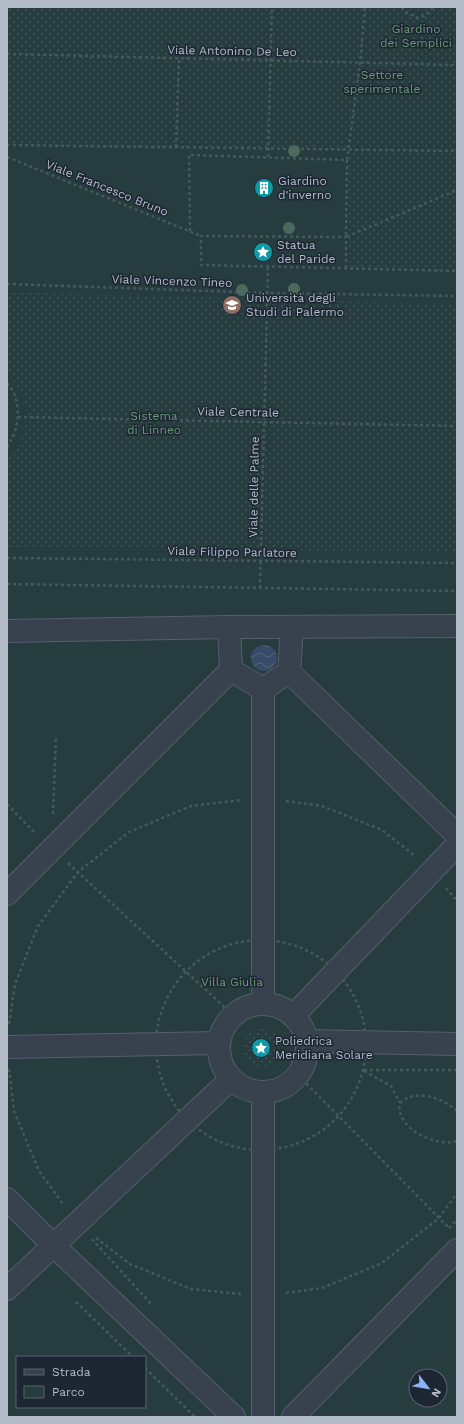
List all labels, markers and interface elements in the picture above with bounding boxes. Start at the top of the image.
park label: Giardino dei Semplici [380,22,452,50]
street label: Viale Antonino De Leo [167,43,297,59]
park label: Settore sperimentale [344,68,421,96]
street label: Viale Francesco Bruno [44,157,170,219]
place label: Giardino d'inverno [278,174,331,202]
building icon: Giardino d'inverno [253,177,275,199]
place label: Statua del Paride [277,238,336,266]
place icon: Statua del Paride [252,241,274,263]
street label: Viale Vincenzo Tineo [111,272,233,290]
place label: Università degli Studi di Palermo [246,291,344,319]
school or university icon: Università degli Studi di Palermo [221,294,243,316]
street label: Viale Centrale [197,404,279,420]
park label: Sistema di Linneo [127,409,181,437]
street label: Viale delle Palme [246,436,262,538]
street label: Viale Filippo Parlatore [167,544,297,560]
park label: Villa Giulia [201,975,263,989]
place label: Poliedrica Meridiana Solare [275,1034,373,1062]
place icon: Poliedrica Meridiana Solare [250,1037,272,1059]
legend [16,1356,146,1408]
text: Strada [52,1365,91,1379]
north arrow [408,1368,448,1408]
text: Parco [52,1385,85,1399]
text: N [428,1386,444,1400]

